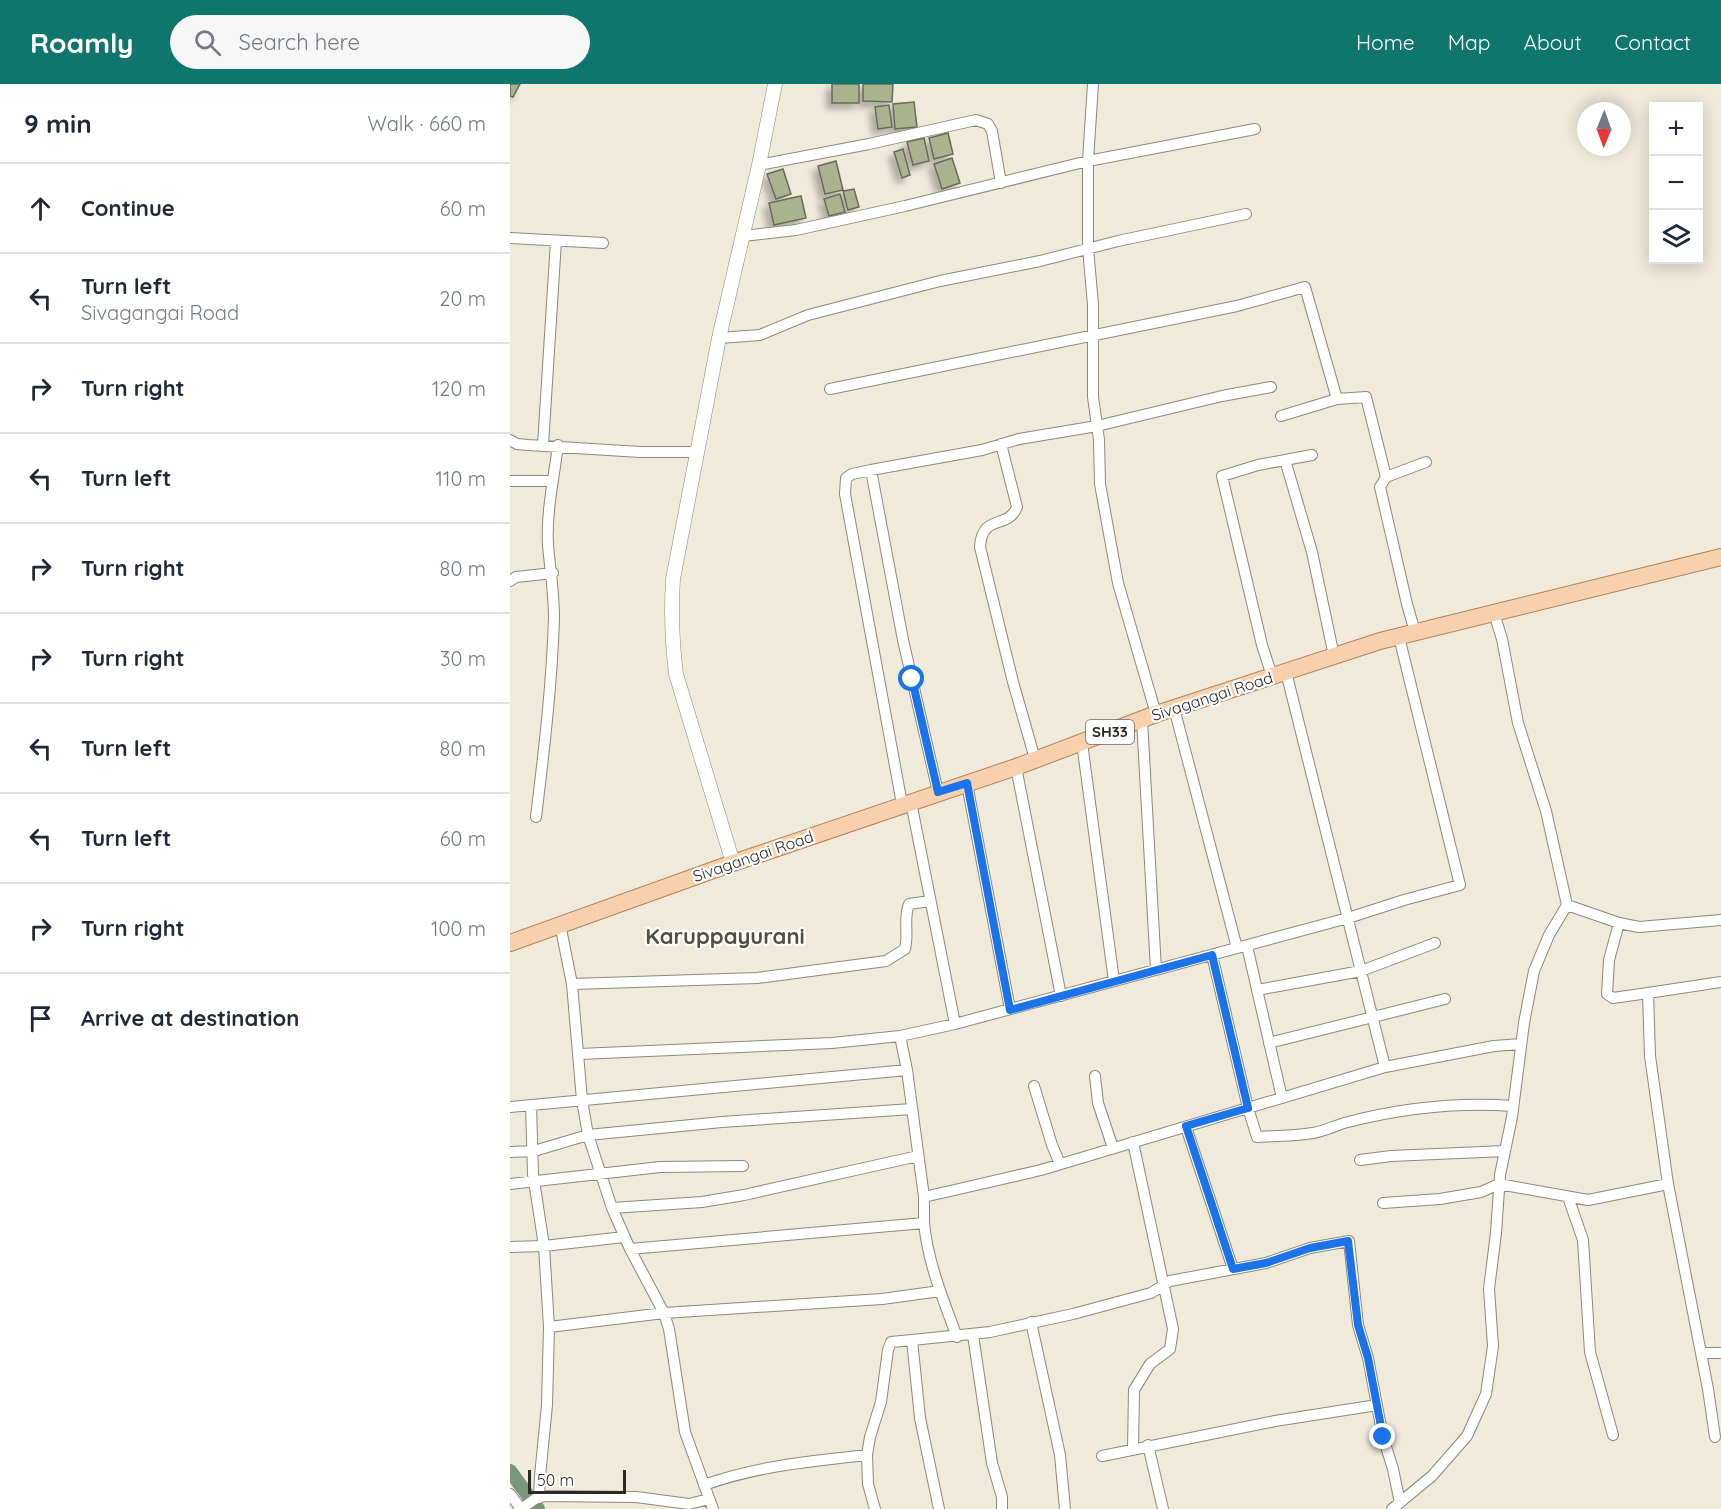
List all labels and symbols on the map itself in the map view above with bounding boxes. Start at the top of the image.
north arrow [1577,102,1631,156]
route start [898,665,924,691]
street label: Sivagangai Road [1149,667,1275,725]
road number: SH33 [1086,720,1134,744]
street label: Sivagangai Road [690,826,816,886]
district label: Karuppayurani [645,922,805,950]
route end [1369,1423,1395,1449]
scale bar [528,1467,626,1494]

